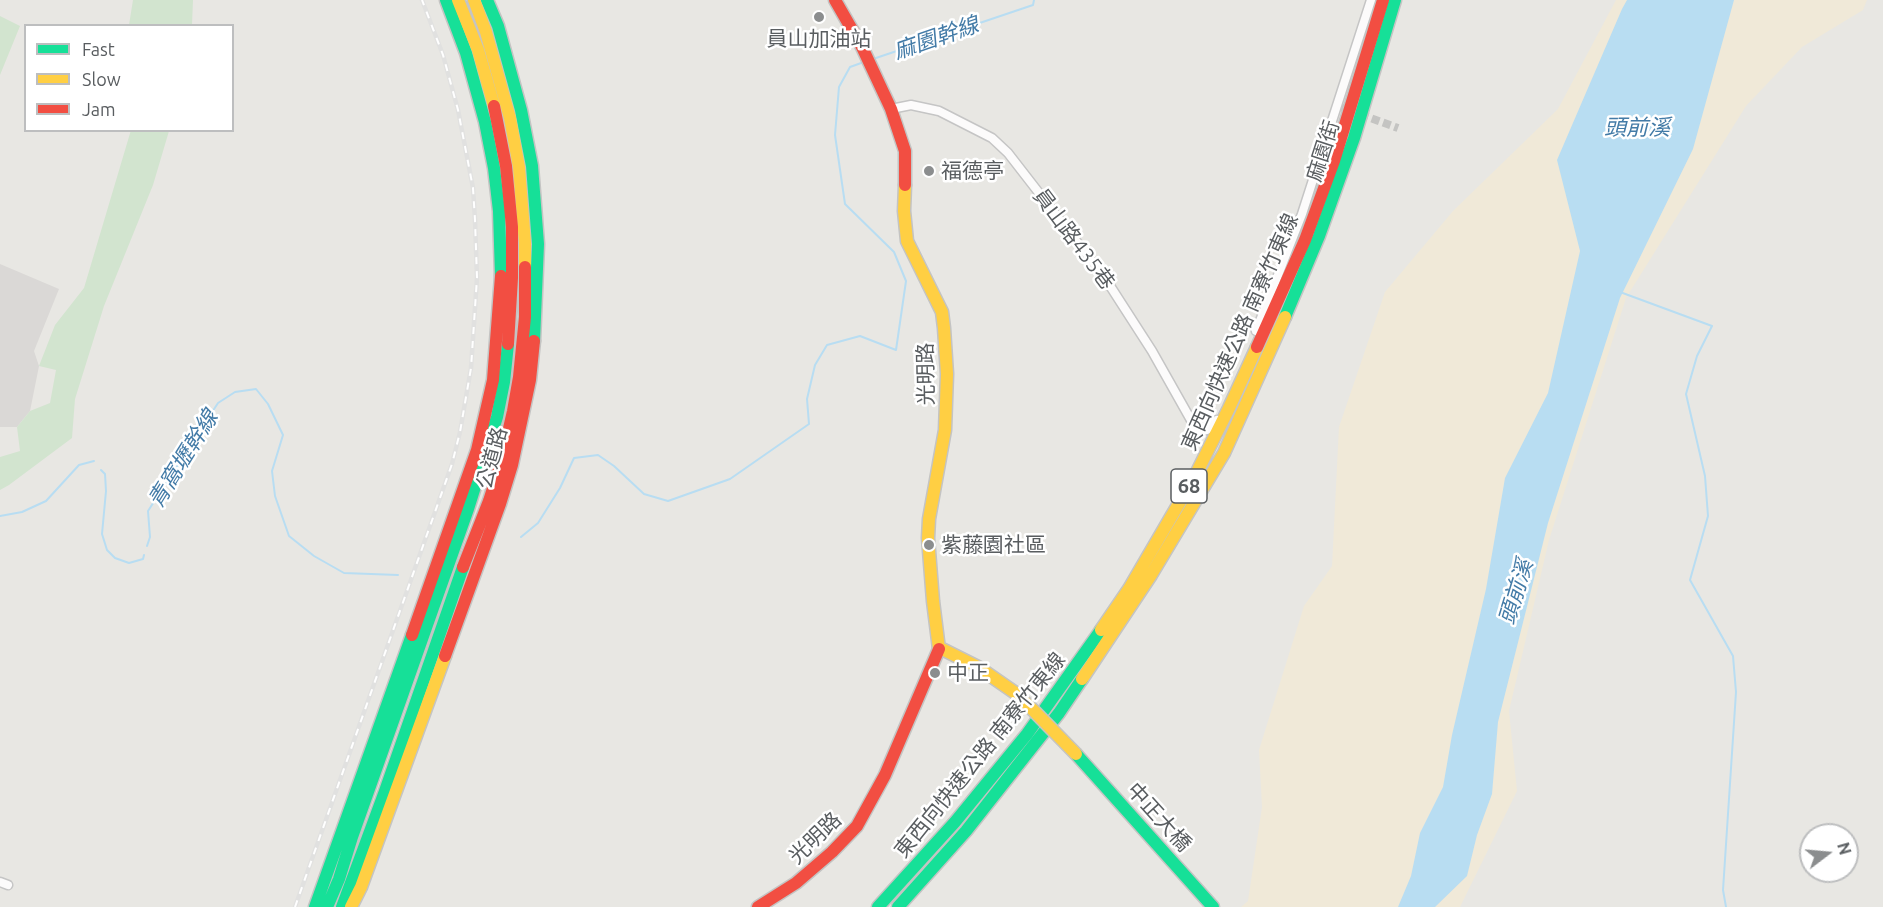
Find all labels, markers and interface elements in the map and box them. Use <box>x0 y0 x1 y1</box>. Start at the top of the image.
marker: 員山加油站 <box>812 10 826 24</box>
water label: 麻園幹線 <box>890 11 982 65</box>
legend <box>24 24 234 132</box>
place label: 員山加油站 <box>767 26 871 52</box>
text: Fast <box>82 39 115 59</box>
text: Slow <box>82 69 121 89</box>
text: Jam <box>82 99 116 119</box>
water label: 頭前溪 <box>1604 115 1670 141</box>
street label: 麻園街 <box>1301 117 1345 185</box>
place label: 福德亭 <box>941 158 1004 184</box>
marker: 福德亭 <box>922 164 936 178</box>
street label: 員山路435巷 <box>1028 184 1120 294</box>
street label: 東西向快速公路 南寮竹東線 <box>1176 210 1304 454</box>
street label: 光明路 <box>913 342 939 406</box>
water label: 青窩壢幹線 <box>143 405 223 513</box>
street label: 公道路 <box>472 424 512 492</box>
road number: 68 <box>1171 469 1207 503</box>
place label: 紫藤園社區 <box>941 532 1046 558</box>
marker: 紫藤園社區 <box>922 538 936 552</box>
water label: 頭前溪 <box>1494 557 1538 627</box>
street label: 東西向快速公路 南寮竹東線 <box>889 647 1071 863</box>
place label: 中正 <box>947 660 989 686</box>
marker: 中正 <box>928 666 942 680</box>
street label: 中正大橋 <box>1122 777 1196 857</box>
street label: 光明路 <box>784 807 846 869</box>
north arrow <box>1799 823 1859 883</box>
text: N <box>1834 840 1855 857</box>

